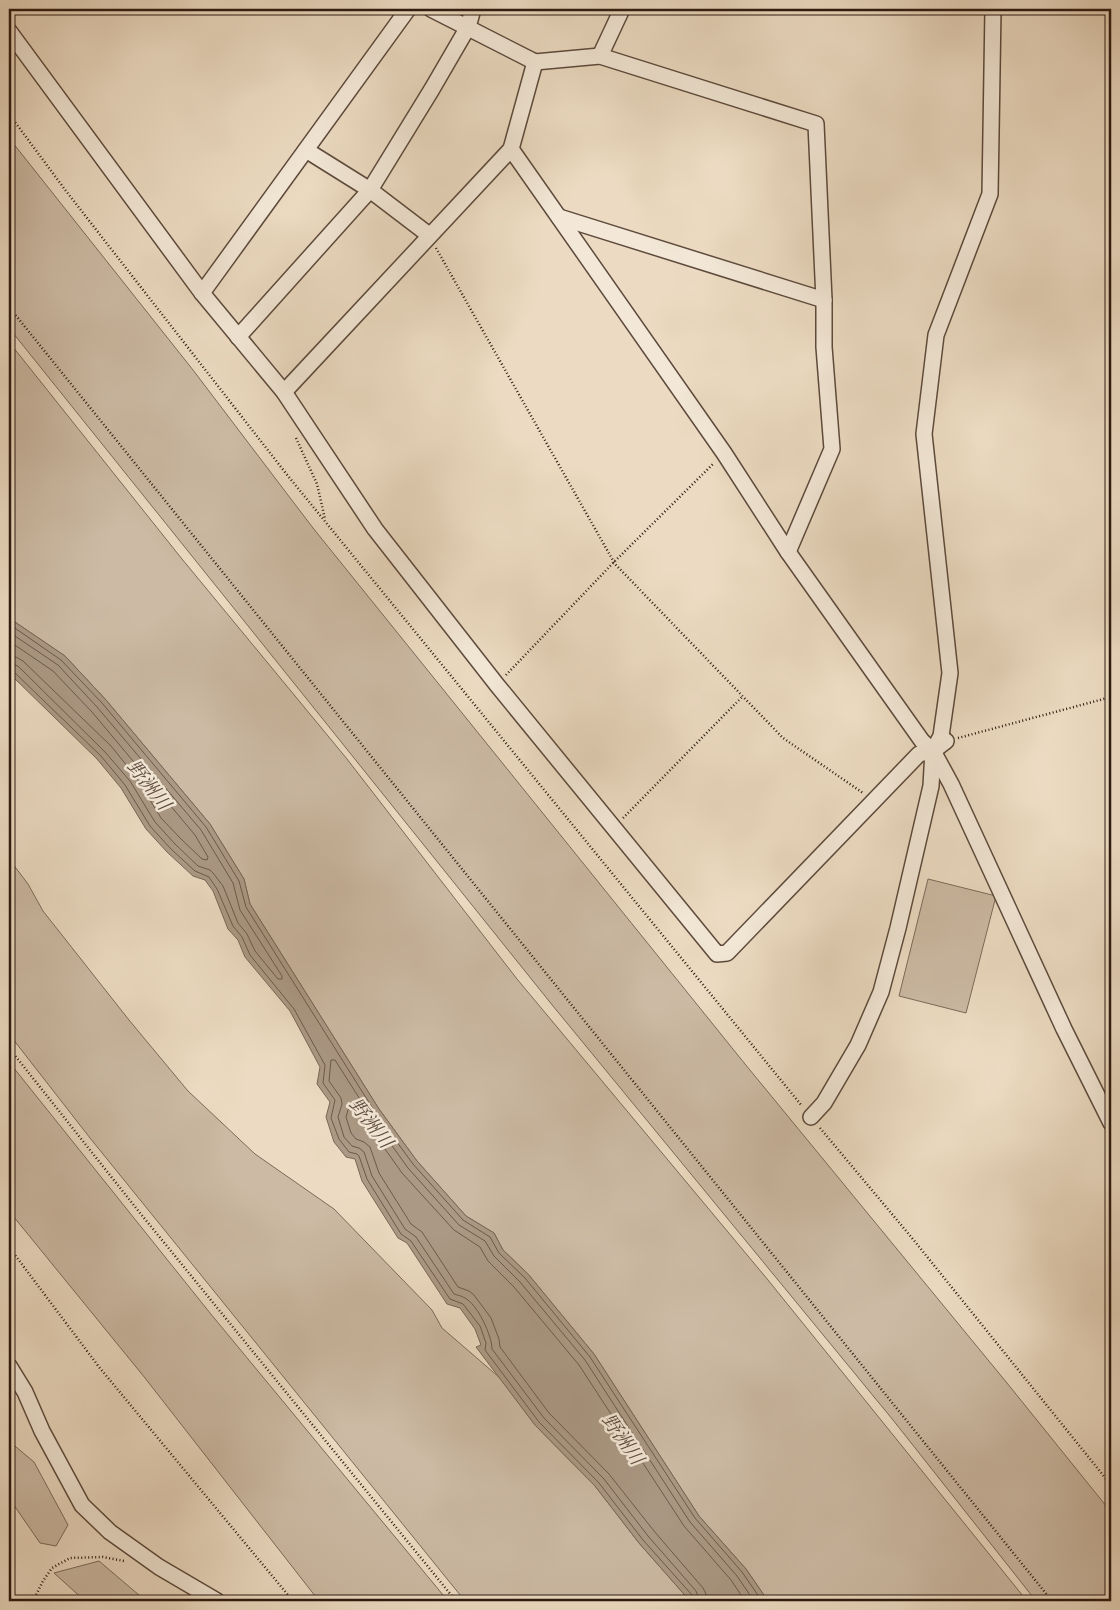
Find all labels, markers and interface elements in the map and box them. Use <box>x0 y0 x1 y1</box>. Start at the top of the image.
water label: 野洲川 <box>122 755 178 817</box>
water label: 野洲川 <box>344 1093 400 1155</box>
water label: 野洲川 <box>596 1408 651 1471</box>

